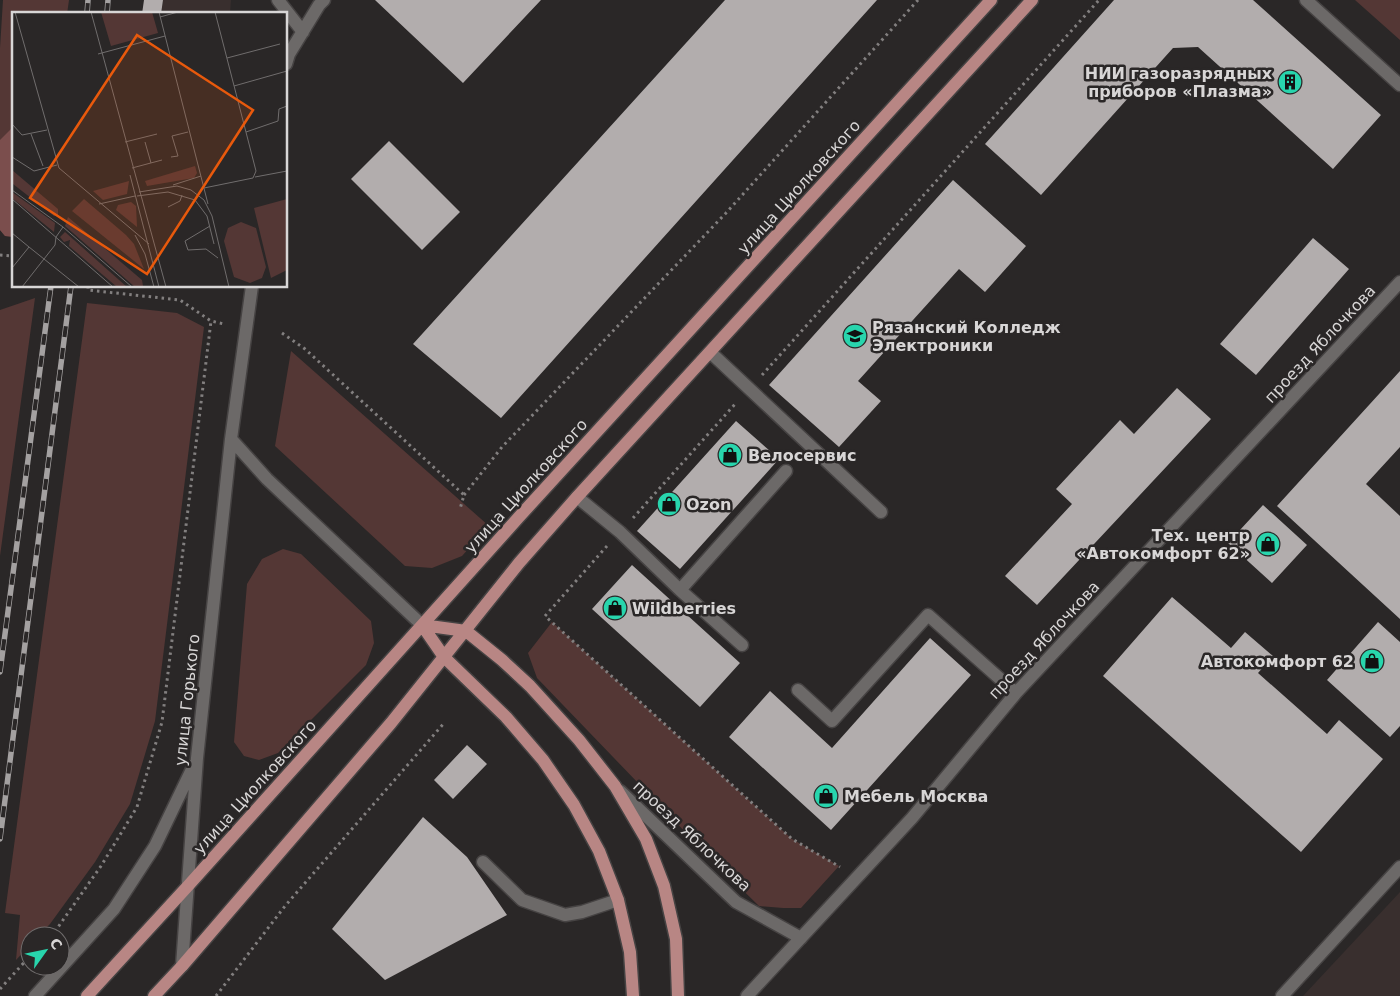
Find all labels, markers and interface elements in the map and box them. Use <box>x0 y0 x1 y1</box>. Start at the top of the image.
inset map <box>12 12 288 288</box>
place label: НИИ газоразрядных приборов «Плазма» <box>1085 64 1273 101</box>
building icon: НИИ газоразрядных приборов «Плазма» <box>1277 69 1303 95</box>
street label: улица Циолковского <box>734 116 864 258</box>
street label: проезд Яблочкова <box>1261 281 1379 407</box>
place label: Рязанский Колледж Электроники <box>872 318 1061 355</box>
school or university icon: Рязанский Колледж Электроники <box>842 323 868 349</box>
street label: улица Циолковского <box>461 415 591 557</box>
shop icon: Велосервис <box>717 442 743 468</box>
place label: Велосервис <box>748 446 856 465</box>
shop icon: Ozon <box>656 491 682 517</box>
place label: Ozon <box>686 495 731 514</box>
place label: Тех. центр «Автокомфорт 62» <box>1076 526 1250 563</box>
shop icon: Тех. центр «Автокомфорт 62» <box>1255 531 1281 557</box>
street label: проезд Яблочкова <box>985 577 1103 703</box>
shop icon: Wildberries <box>602 595 628 621</box>
place label: Wildberries <box>632 599 736 618</box>
street label: улица Горького <box>171 633 203 767</box>
shop icon: Автокомфорт 62 <box>1359 648 1385 674</box>
place label: Автокомфорт 62 <box>1201 652 1354 671</box>
street label: улица Циолковского <box>190 716 320 858</box>
street label: проезд Яблочкова <box>629 777 755 895</box>
shop icon: Мебель Москва <box>813 783 839 809</box>
place label: Мебель Москва <box>844 787 988 806</box>
north arrow <box>20 926 70 976</box>
text: С <box>46 935 65 953</box>

